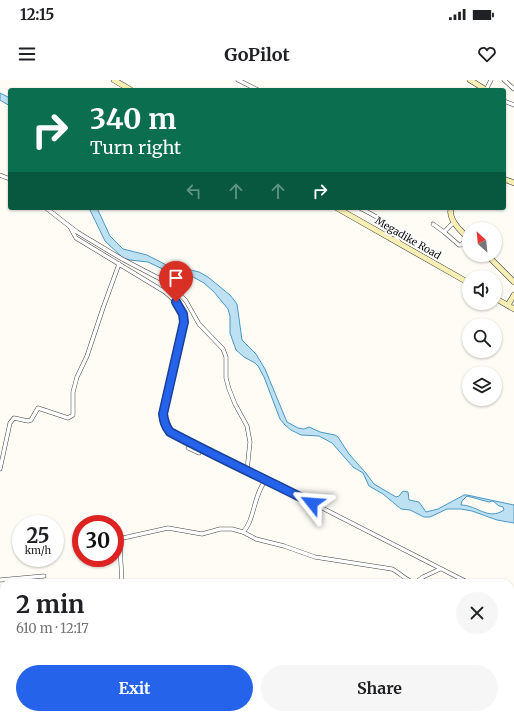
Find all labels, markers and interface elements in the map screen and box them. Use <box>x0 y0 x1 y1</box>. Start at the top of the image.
text: 12:15 <box>20 5 54 24</box>
icon: menu <box>16 43 38 65</box>
text: GoPilot <box>224 43 290 66</box>
icon: heart <box>476 43 498 65</box>
text: 340 m <box>90 101 176 137</box>
icon: right <box>24 104 76 156</box>
text: Turn right <box>90 136 181 159</box>
icon: left <box>183 180 205 202</box>
icon: ahead <box>225 180 247 202</box>
icon: ahead <box>267 180 289 202</box>
icon: right <box>309 180 331 202</box>
street label: Megadike Road <box>373 214 443 262</box>
north arrow <box>462 222 502 262</box>
map controls <box>462 222 502 406</box>
pin <box>159 261 193 302</box>
icon: arrive <box>165 267 187 289</box>
button: sound <box>462 270 502 310</box>
button: search <box>462 318 502 358</box>
button: layers <box>462 366 502 406</box>
position arrow <box>291 482 333 524</box>
speed limit sign: 30 <box>72 515 124 567</box>
text: 25 <box>27 523 49 548</box>
text: km/h <box>25 544 51 557</box>
text: 2 min <box>16 589 84 620</box>
button: close <box>456 592 498 634</box>
text: 610 m · 12:17 <box>16 620 89 637</box>
button: Exit <box>16 665 253 711</box>
button: Share <box>261 665 498 711</box>

